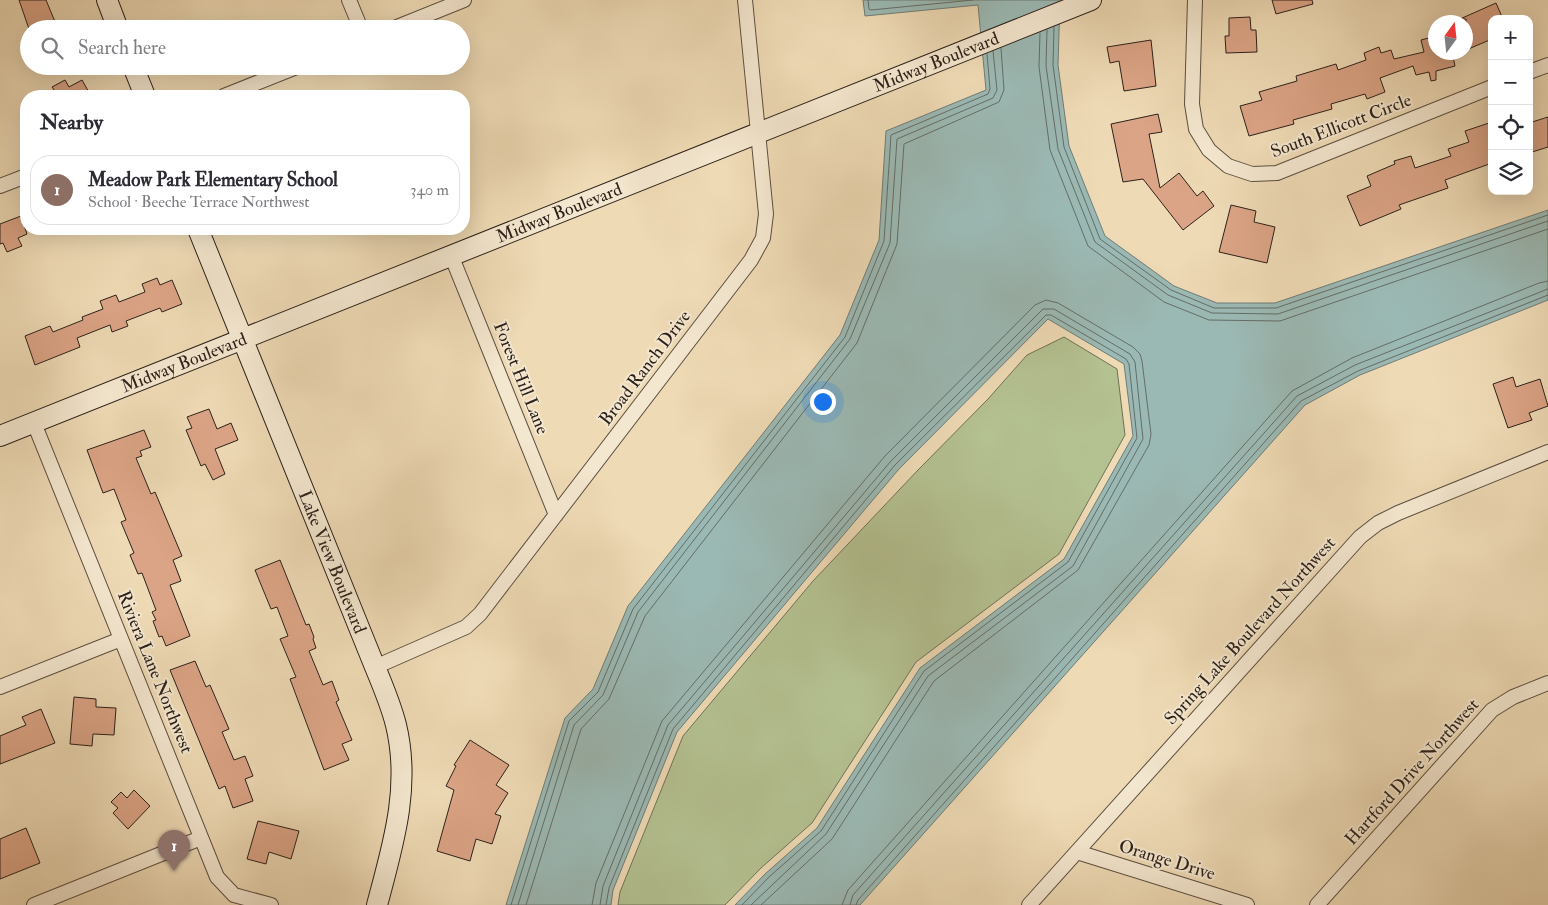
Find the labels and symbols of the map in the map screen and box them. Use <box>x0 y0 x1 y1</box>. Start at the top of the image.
north arrow <box>1428 15 1473 60</box>
street label: Midway Boulevard <box>870 26 1002 97</box>
street label: South Ellicott Circle <box>1267 88 1415 163</box>
street label: Midway Boulevard <box>493 177 625 248</box>
street label: Broad Ranch Drive <box>594 305 696 430</box>
street label: Forest Hill Lane <box>488 318 554 438</box>
street label: Midway Boulevard <box>118 327 250 398</box>
your location <box>810 389 836 415</box>
street label: Lake View Boulevard <box>293 487 372 637</box>
street label: Spring Lake Boulevard Northwest <box>1159 532 1341 730</box>
street label: Riviera Lane Northwest <box>112 587 198 757</box>
street label: Hartford Drive Northwest <box>1340 694 1484 850</box>
pin: 1 <box>158 830 190 871</box>
street label: Orange Drive <box>1116 834 1218 886</box>

